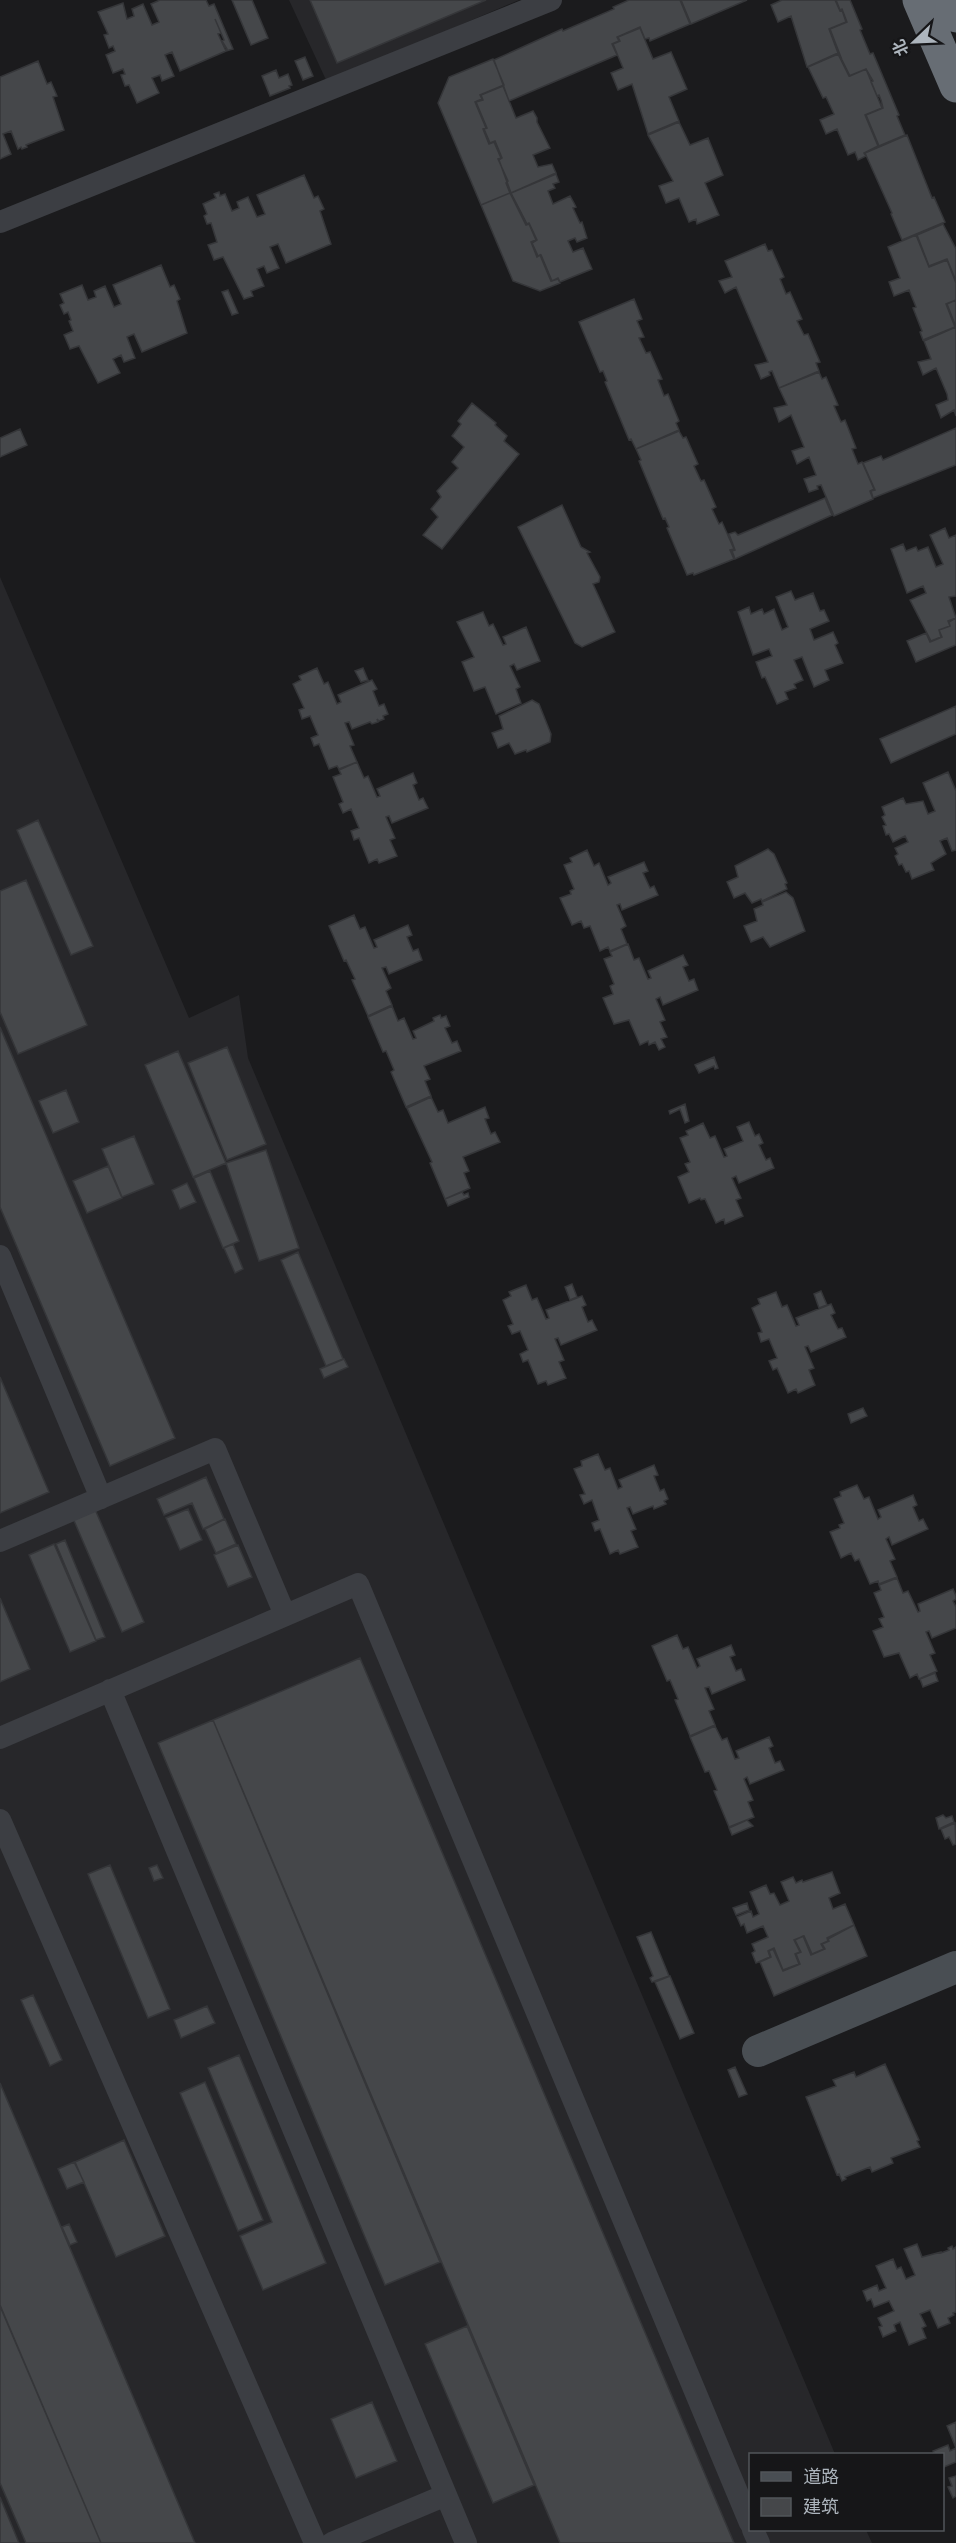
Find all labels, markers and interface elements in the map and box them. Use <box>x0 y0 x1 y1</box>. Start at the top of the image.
north arrow <box>884 12 944 72</box>
text: 北 <box>887 36 914 60</box>
legend <box>749 2453 944 2531</box>
text: 道路 <box>803 2464 839 2490</box>
text: 建筑 <box>803 2494 839 2520</box>

